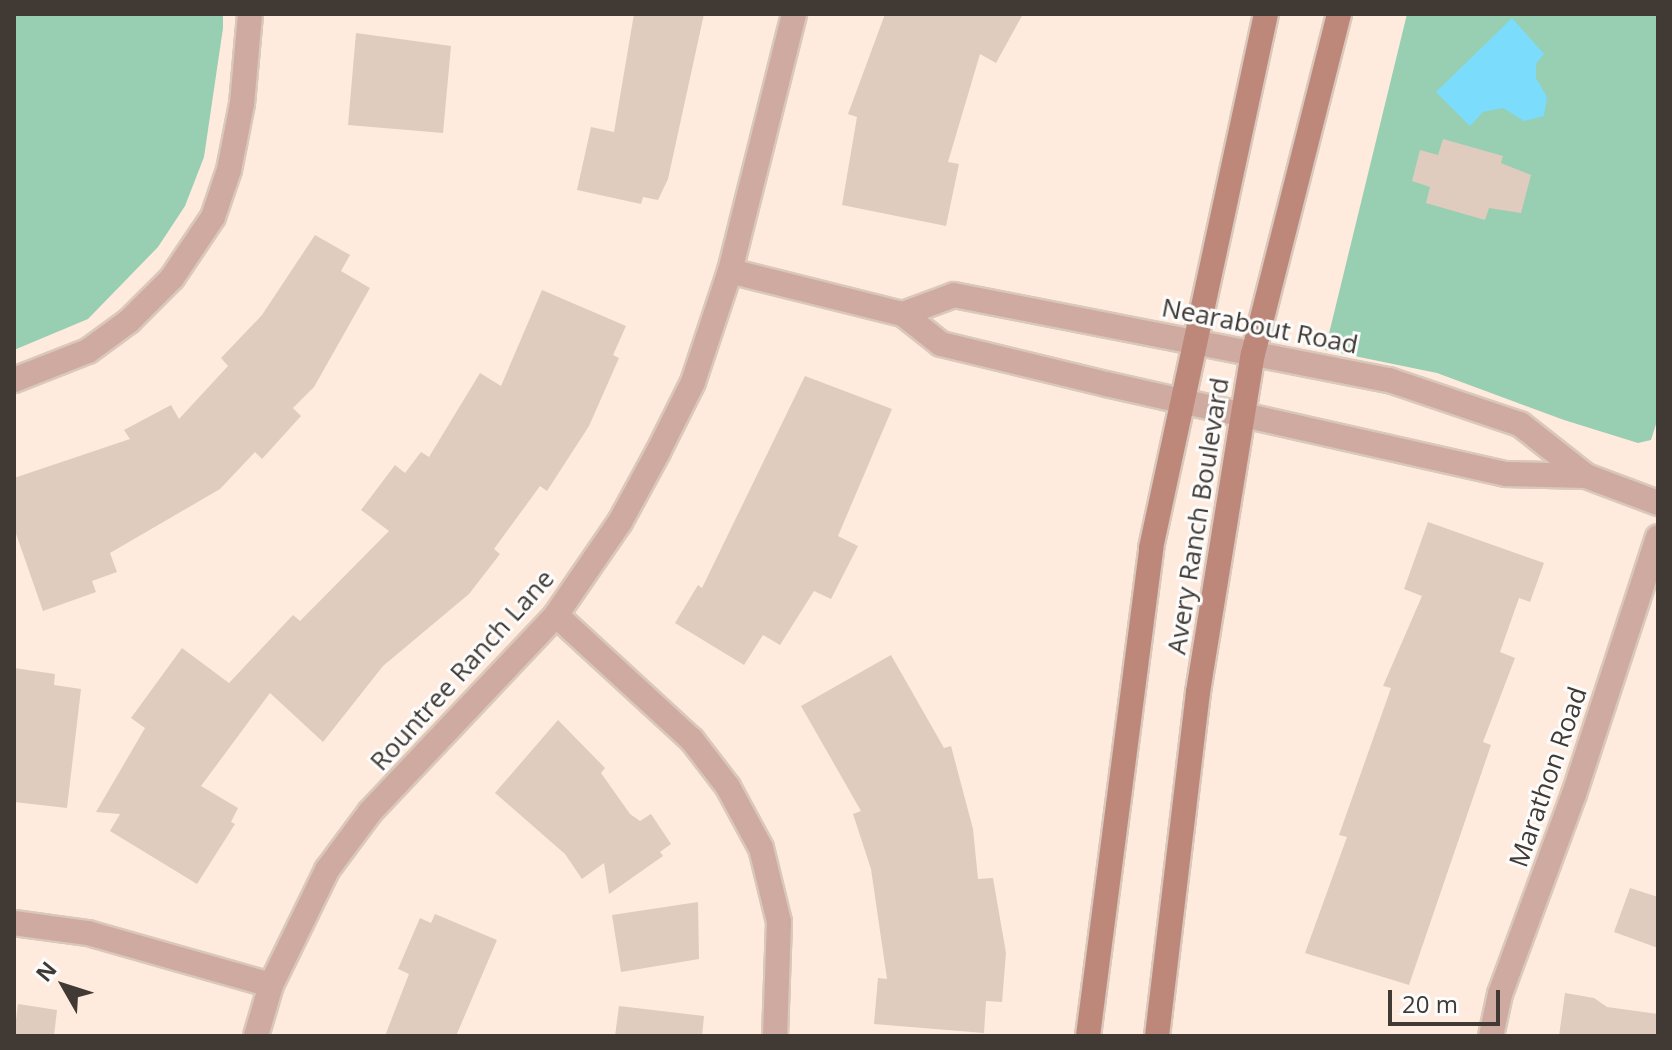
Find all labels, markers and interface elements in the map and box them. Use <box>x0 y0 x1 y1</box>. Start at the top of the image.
street label: Nearabout Road <box>1159 292 1361 360</box>
street label: Avery Ranch Boulevard <box>1161 376 1235 656</box>
street label: Rountree Ranch Lane <box>364 563 560 777</box>
street label: Marathon Road <box>1503 683 1593 871</box>
north arrow <box>24 946 104 1026</box>
text: N <box>28 955 63 987</box>
scale bar <box>1392 974 1504 1024</box>
text: 20 m <box>1402 987 1458 1020</box>

